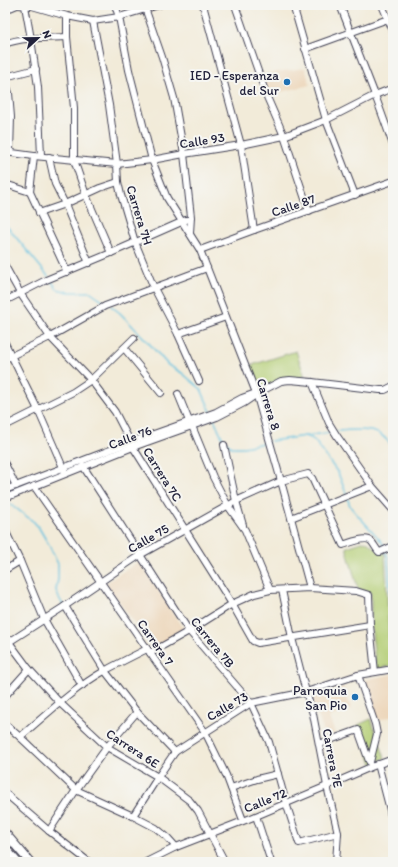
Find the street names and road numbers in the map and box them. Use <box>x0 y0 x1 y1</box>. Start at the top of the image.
street label: Calle 93 <box>178 130 226 151</box>
street label: Carrera 7H <box>123 183 156 247</box>
street label: Calle 87 <box>269 191 317 220</box>
street label: Carrera 8 <box>254 376 283 432</box>
street label: Calle 76 <box>106 423 154 452</box>
street label: Carrera 7C <box>140 444 185 504</box>
street label: Calle 75 <box>125 521 172 556</box>
street label: Carrera 7B <box>188 614 238 671</box>
street label: Carrera 7 <box>134 616 177 669</box>
street label: Calle 73 <box>204 689 251 724</box>
street label: Carrera 6E <box>103 726 162 771</box>
street label: Carrera 7E <box>319 727 346 789</box>
street label: Calle 72 <box>242 785 289 816</box>

